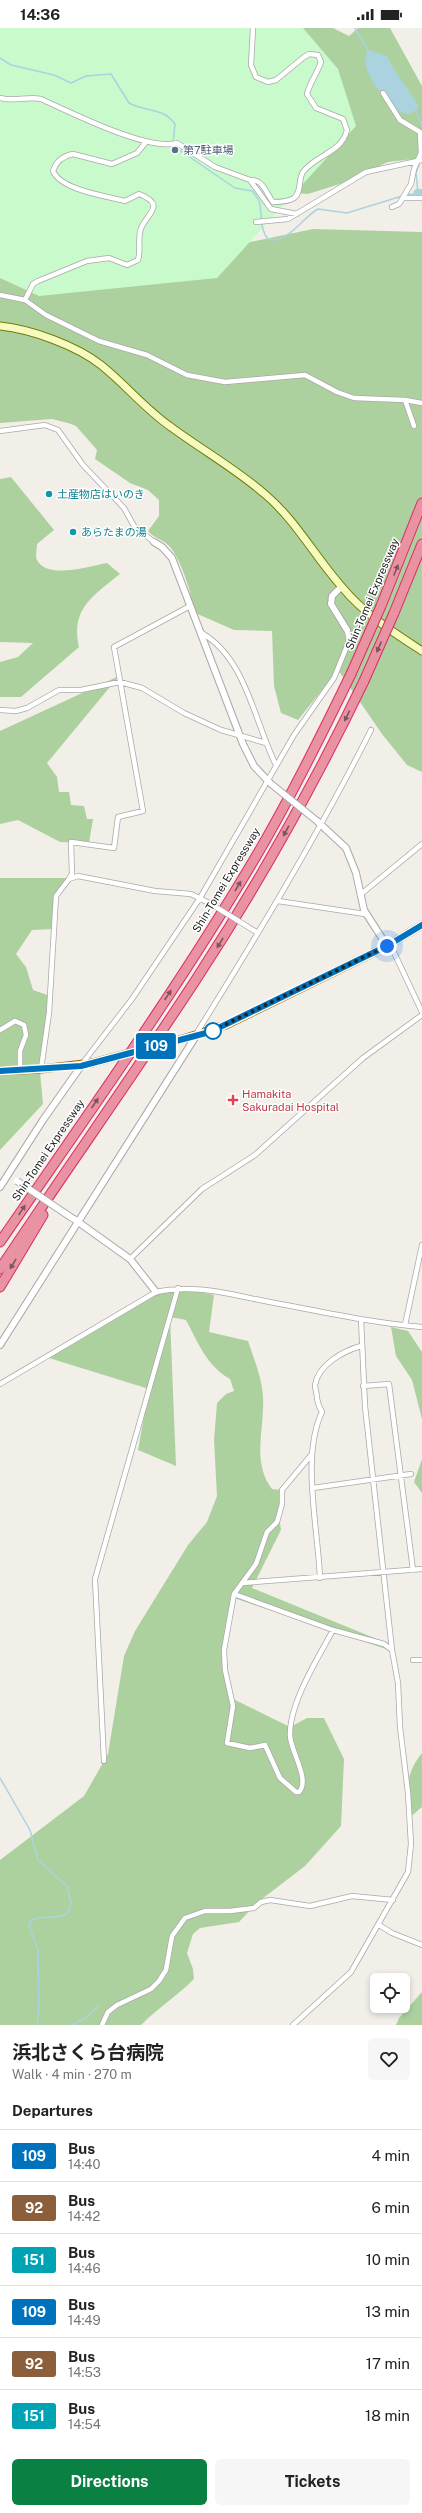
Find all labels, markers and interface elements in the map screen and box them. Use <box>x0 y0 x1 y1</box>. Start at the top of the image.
text: 14:36 <box>20 6 60 23</box>
place label: 第7駐車場 <box>183 144 234 156</box>
marker: 第7駐車場 <box>170 145 180 155</box>
place label: 土産物店はいのき <box>57 488 145 500</box>
marker: 土産物店はいのき <box>44 489 54 499</box>
place label: あらたまの湯 <box>81 526 147 538</box>
marker: あらたまの湯 <box>68 527 78 537</box>
street label: Shin-Tomei Expressway <box>343 536 401 652</box>
one-way arrow <box>393 565 399 576</box>
one-way arrow <box>376 641 382 652</box>
one-way arrow <box>344 710 350 722</box>
street label: Shin-Tomei Expressway <box>190 825 262 934</box>
one-way arrow <box>283 825 289 837</box>
one-way arrow <box>235 880 242 892</box>
your location <box>377 936 397 956</box>
one-way arrow <box>216 937 223 949</box>
one-way arrow <box>164 990 172 1001</box>
unlabelled marker <box>204 1022 222 1040</box>
line badge: 109 <box>133 1033 179 1059</box>
text: 109 <box>144 1038 168 1054</box>
place label: Hamakita Sakuradai Hospital <box>242 1088 339 1113</box>
marker: Hamakita Sakuradai Hospital <box>227 1094 239 1106</box>
street label: Shin-Tomei Expressway <box>9 1097 87 1203</box>
one-way arrow <box>91 1098 99 1108</box>
one-way arrow <box>18 1205 26 1215</box>
one-way arrow <box>10 1258 17 1270</box>
map controls <box>370 1973 410 2013</box>
button: locate <box>370 1973 410 2013</box>
button: heart <box>368 2038 410 2080</box>
text: 浜北さくら台病院 <box>12 2041 164 2063</box>
text: Walk · 4 min · 270 m <box>12 2067 132 2082</box>
text: Departures <box>12 2102 93 2119</box>
text: Bus <box>68 2140 95 2157</box>
text: 4 min <box>371 2147 410 2164</box>
text: 109 <box>22 2148 46 2164</box>
text: 14:40 <box>68 2157 100 2172</box>
text: Bus <box>68 2192 95 2209</box>
text: 6 min <box>372 2199 410 2216</box>
text: 92 <box>25 2200 43 2216</box>
text: 14:42 <box>68 2209 100 2224</box>
text: Bus <box>68 2244 95 2261</box>
text: 10 min <box>366 2251 410 2268</box>
text: 151 <box>23 2252 45 2268</box>
text: 14:46 <box>68 2261 101 2276</box>
text: Bus <box>68 2296 95 2313</box>
text: 13 min <box>365 2303 410 2320</box>
text: 109 <box>22 2304 46 2320</box>
text: 14:49 <box>68 2313 101 2328</box>
text: Bus <box>68 2348 95 2365</box>
text: 17 min <box>366 2355 410 2372</box>
text: 92 <box>25 2356 43 2372</box>
text: 14:53 <box>68 2365 101 2380</box>
text: Bus <box>68 2400 95 2417</box>
text: 18 min <box>365 2407 410 2424</box>
text: 151 <box>23 2408 45 2424</box>
text: 14:54 <box>68 2417 101 2432</box>
button: Directions <box>12 2459 207 2505</box>
button: Tickets <box>215 2459 410 2505</box>

